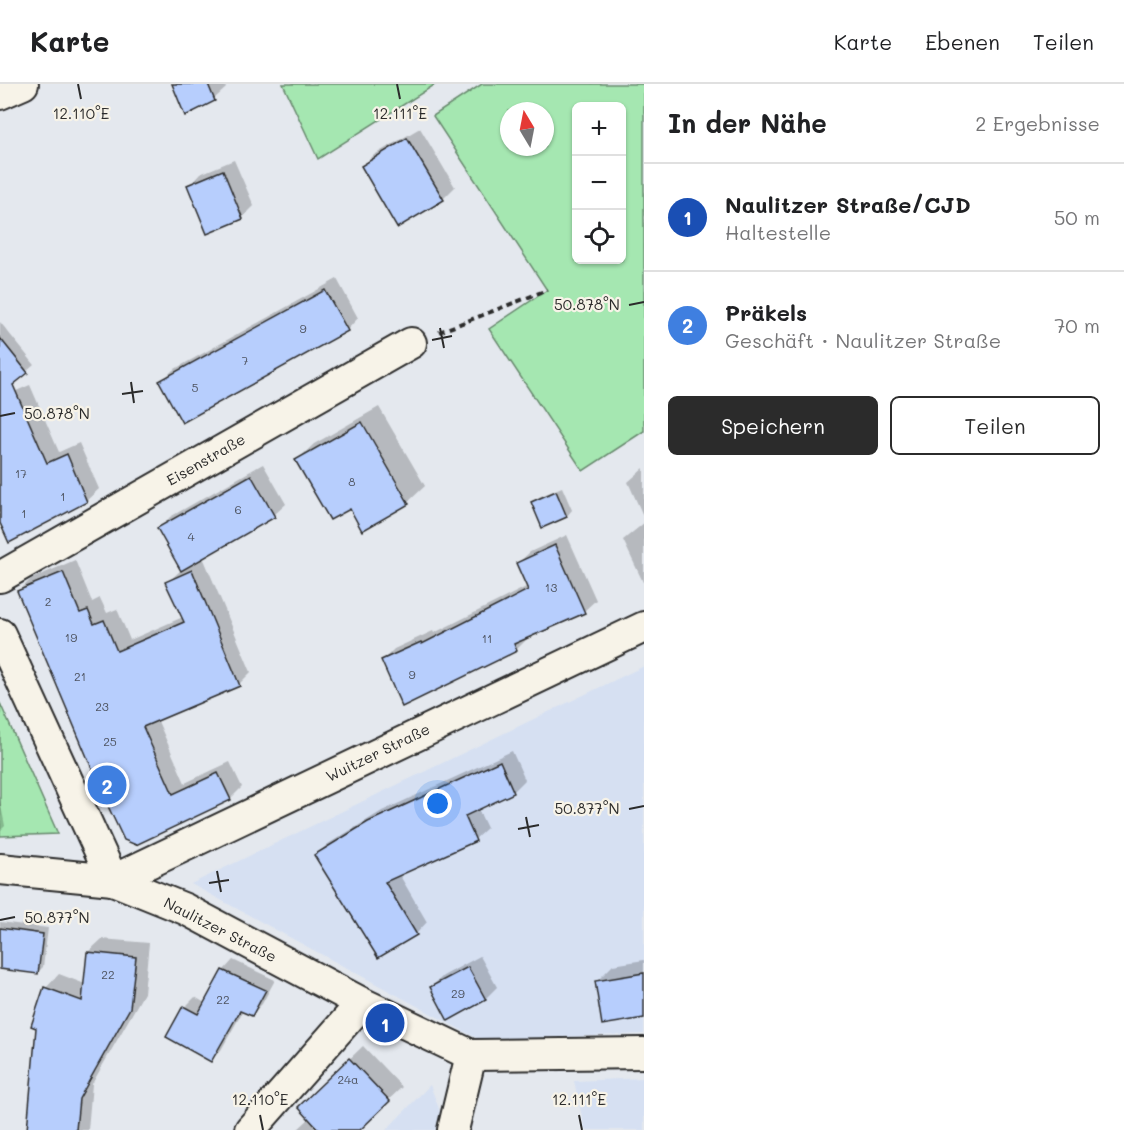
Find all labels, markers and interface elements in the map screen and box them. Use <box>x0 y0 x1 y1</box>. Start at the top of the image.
text: Karte <box>30 23 109 59</box>
text: Karte <box>834 28 892 55</box>
text: Ebenen <box>925 28 1000 55</box>
text: Teilen <box>1033 28 1094 55</box>
north arrow <box>500 102 554 156</box>
map controls <box>572 102 626 264</box>
button: + <box>572 102 626 156</box>
text: 12.110°E <box>53 103 110 123</box>
text: 12.111°E <box>373 103 427 123</box>
text: In der Nähe <box>668 106 827 140</box>
text: 2 Ergebnisse <box>975 110 1100 136</box>
button: − <box>572 156 626 210</box>
text: Naulitzer Straße/CJD <box>725 190 971 219</box>
text: 1 <box>683 204 692 230</box>
text: 50 m <box>1054 204 1100 230</box>
button: locate <box>572 210 626 264</box>
text: Haltestelle <box>725 219 831 245</box>
text: 50.878°N <box>554 294 620 314</box>
text: Präkels <box>725 298 807 327</box>
text: 2 <box>682 312 693 338</box>
text: 70 m <box>1054 312 1100 338</box>
house number: 9 <box>299 320 307 336</box>
text: Geschäft · Naulitzer Straße <box>725 327 1001 353</box>
house number: 7 <box>242 352 249 368</box>
house number: 5 <box>192 379 199 395</box>
button: Speichern <box>668 396 878 455</box>
button: Teilen <box>890 396 1100 455</box>
text: 50.878°N <box>24 403 90 423</box>
street label: Eisenstraße <box>163 429 248 490</box>
house number: 17 <box>15 465 27 481</box>
house number: 8 <box>348 473 356 489</box>
house number: 1 <box>60 488 66 504</box>
house number: 6 <box>234 501 242 517</box>
house number: 1 <box>21 505 27 521</box>
house number: 4 <box>187 528 195 544</box>
house number: 13 <box>545 579 557 595</box>
house number: 2 <box>45 593 51 609</box>
house number: 19 <box>65 629 77 645</box>
house number: 11 <box>482 630 492 646</box>
house number: 9 <box>408 666 416 682</box>
house number: 21 <box>74 668 86 684</box>
house number: 23 <box>95 698 109 714</box>
street label: Wuitzer Straße <box>322 718 433 786</box>
house number: 25 <box>103 733 117 749</box>
pin: 2 <box>88 762 126 808</box>
your location <box>423 789 452 818</box>
text: 50.877°N <box>554 798 620 818</box>
street label: Naulitzer Straße <box>161 892 280 966</box>
text: 50.877°N <box>24 907 90 927</box>
house number: 22 <box>101 966 115 982</box>
house number: 29 <box>451 985 465 1001</box>
house number: 22 <box>216 991 230 1007</box>
pin: 1 <box>366 1000 404 1046</box>
house number: 24a <box>337 1071 359 1087</box>
text: 12.110°E <box>232 1089 289 1109</box>
text: 12.111°E <box>552 1089 606 1109</box>

